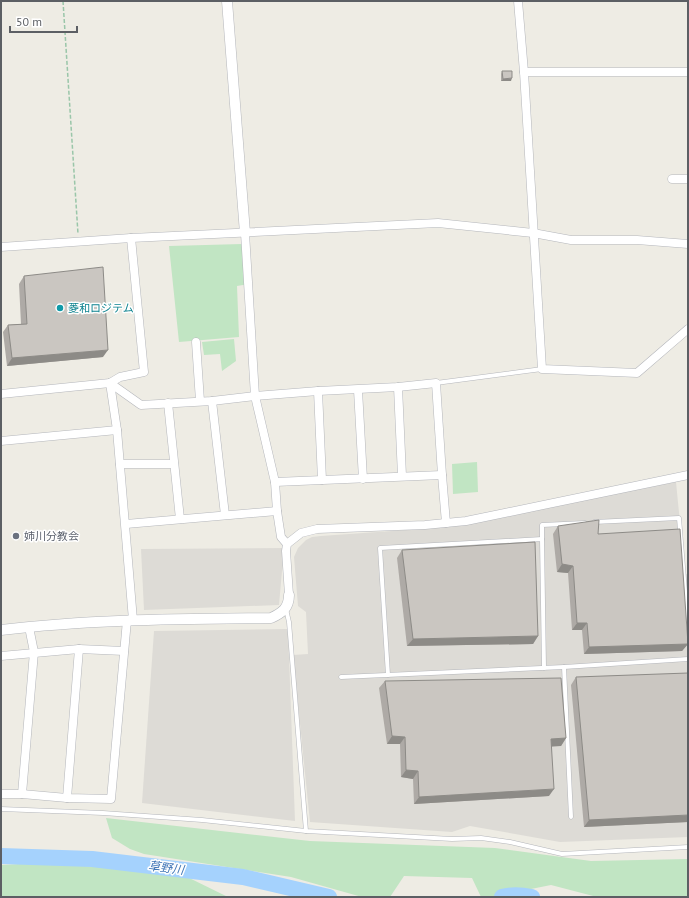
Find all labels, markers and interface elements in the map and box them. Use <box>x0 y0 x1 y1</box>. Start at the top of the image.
scale bar <box>10 8 77 34</box>
text: 50 m <box>16 14 42 29</box>
place label: 菱和ロジテム <box>68 301 134 315</box>
marker: 菱和ロジテム <box>55 303 65 313</box>
place label: 姉川分教会 <box>24 529 79 543</box>
marker: 姉川分教会 <box>11 531 21 541</box>
water label: 草野川 <box>147 858 187 877</box>

